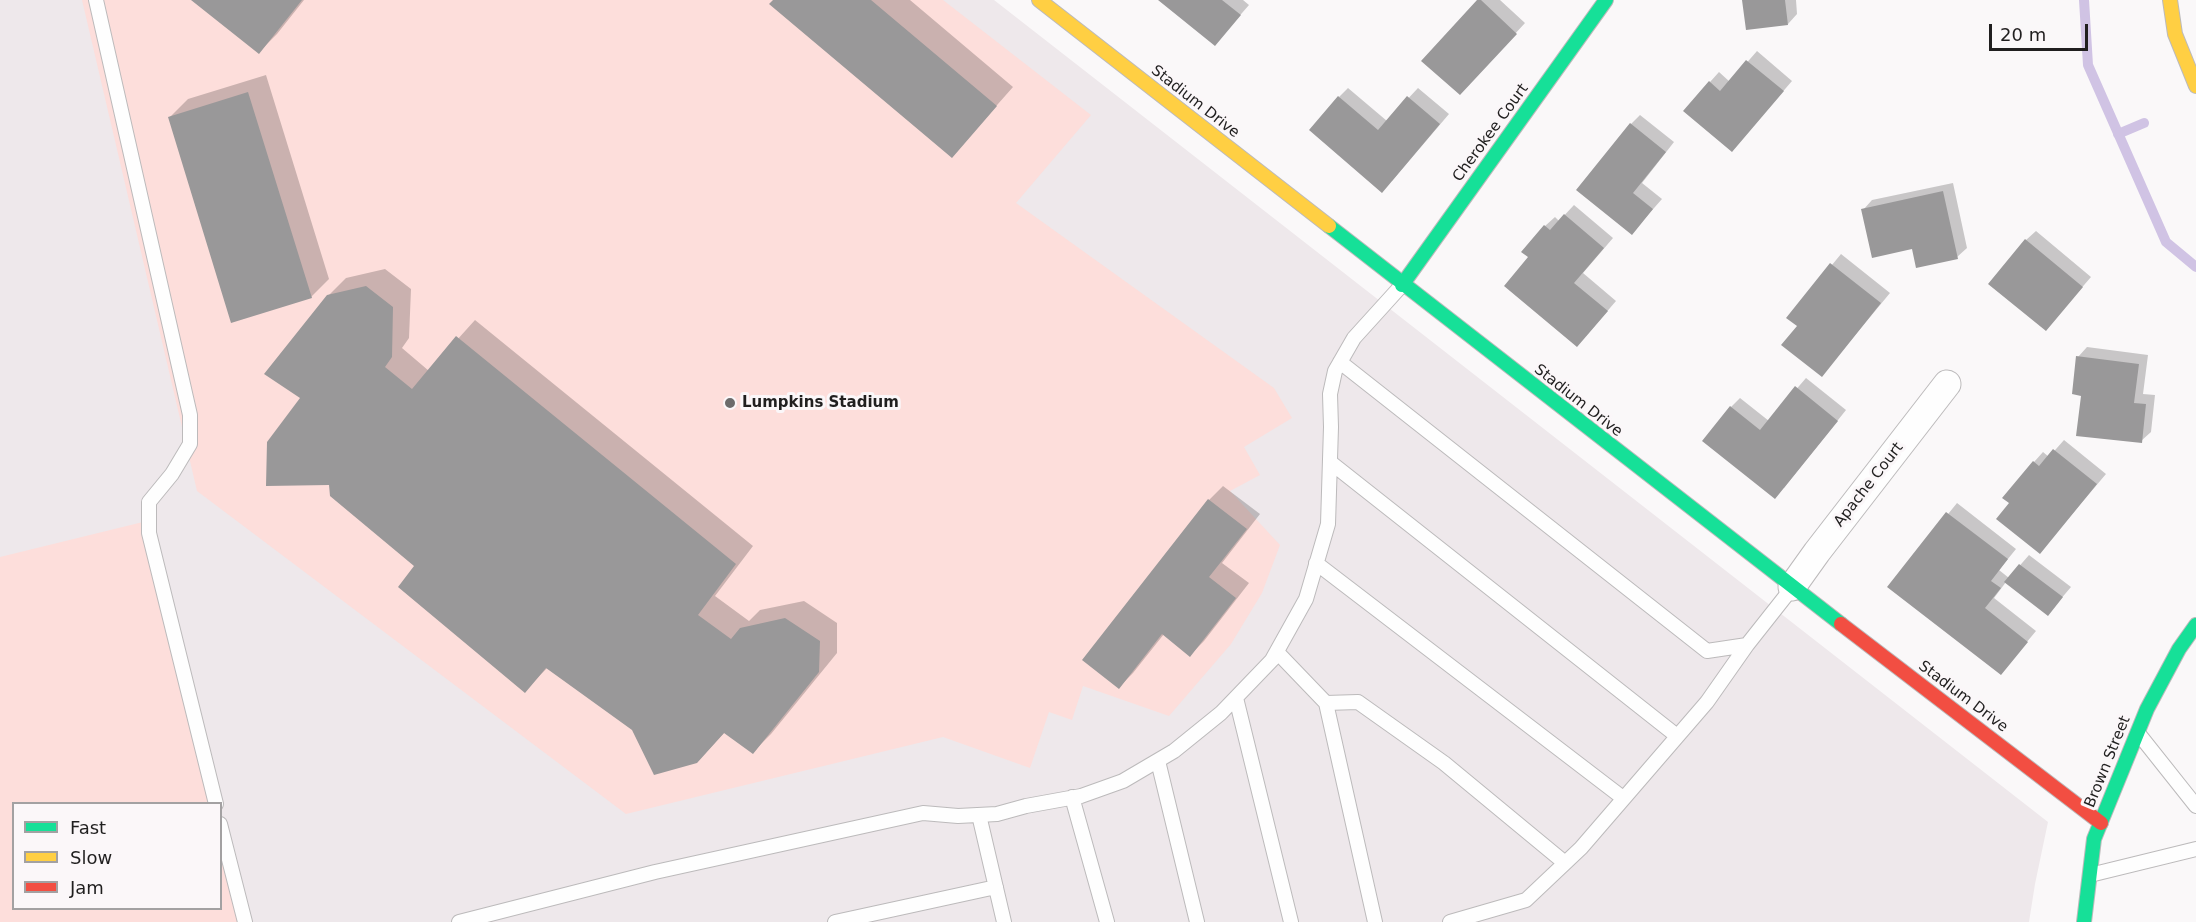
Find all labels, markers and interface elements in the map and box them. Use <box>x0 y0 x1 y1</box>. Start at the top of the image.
scale bar <box>1992 12 2091 50</box>
text: 20 m <box>2000 24 2046 45</box>
street label: Stadium Drive <box>1147 62 1243 142</box>
street label: Cherokee Court <box>1449 80 1533 186</box>
street label: Stadium Drive <box>1530 361 1626 441</box>
place label: Lumpkins Stadium <box>742 394 899 412</box>
marker: Lumpkins Stadium <box>723 396 737 410</box>
street label: Apache Court <box>1831 439 1907 531</box>
street label: Stadium Drive <box>1915 658 2011 736</box>
street label: Brown Street <box>2081 713 2135 811</box>
legend <box>12 802 222 910</box>
text: Fast <box>70 817 106 838</box>
text: Slow <box>70 847 112 868</box>
text: Jam <box>70 877 104 898</box>

